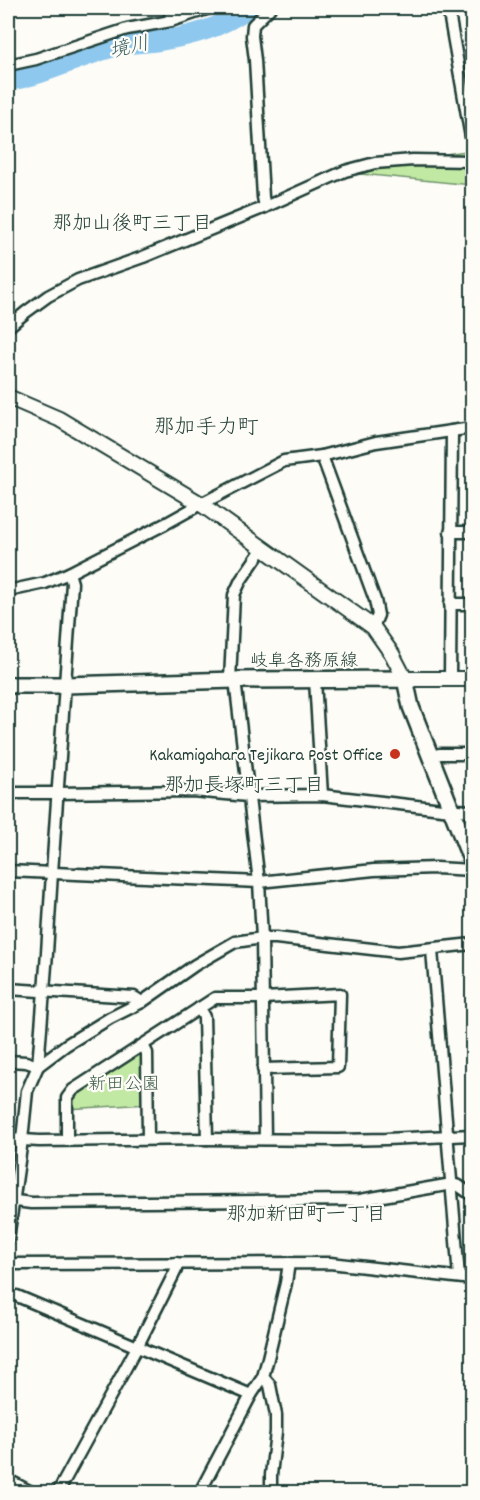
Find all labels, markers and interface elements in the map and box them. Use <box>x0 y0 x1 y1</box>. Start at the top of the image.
water label: 境川 <box>107 31 152 67</box>
district label: 那加山後町三丁目 <box>52 211 212 239</box>
district label: 那加手力町 <box>154 414 259 444</box>
street label: 岐阜各務原線 <box>250 650 358 675</box>
place label: Kakamigahara Tejikara Post Office <box>149 744 383 769</box>
marker: Kakamigahara Tejikara Post Office <box>388 747 402 761</box>
district label: 那加長塚町三丁目 <box>164 773 324 801</box>
park label: 新田公園 <box>88 1073 160 1098</box>
district label: 那加新田町一丁目 <box>226 1202 386 1230</box>

